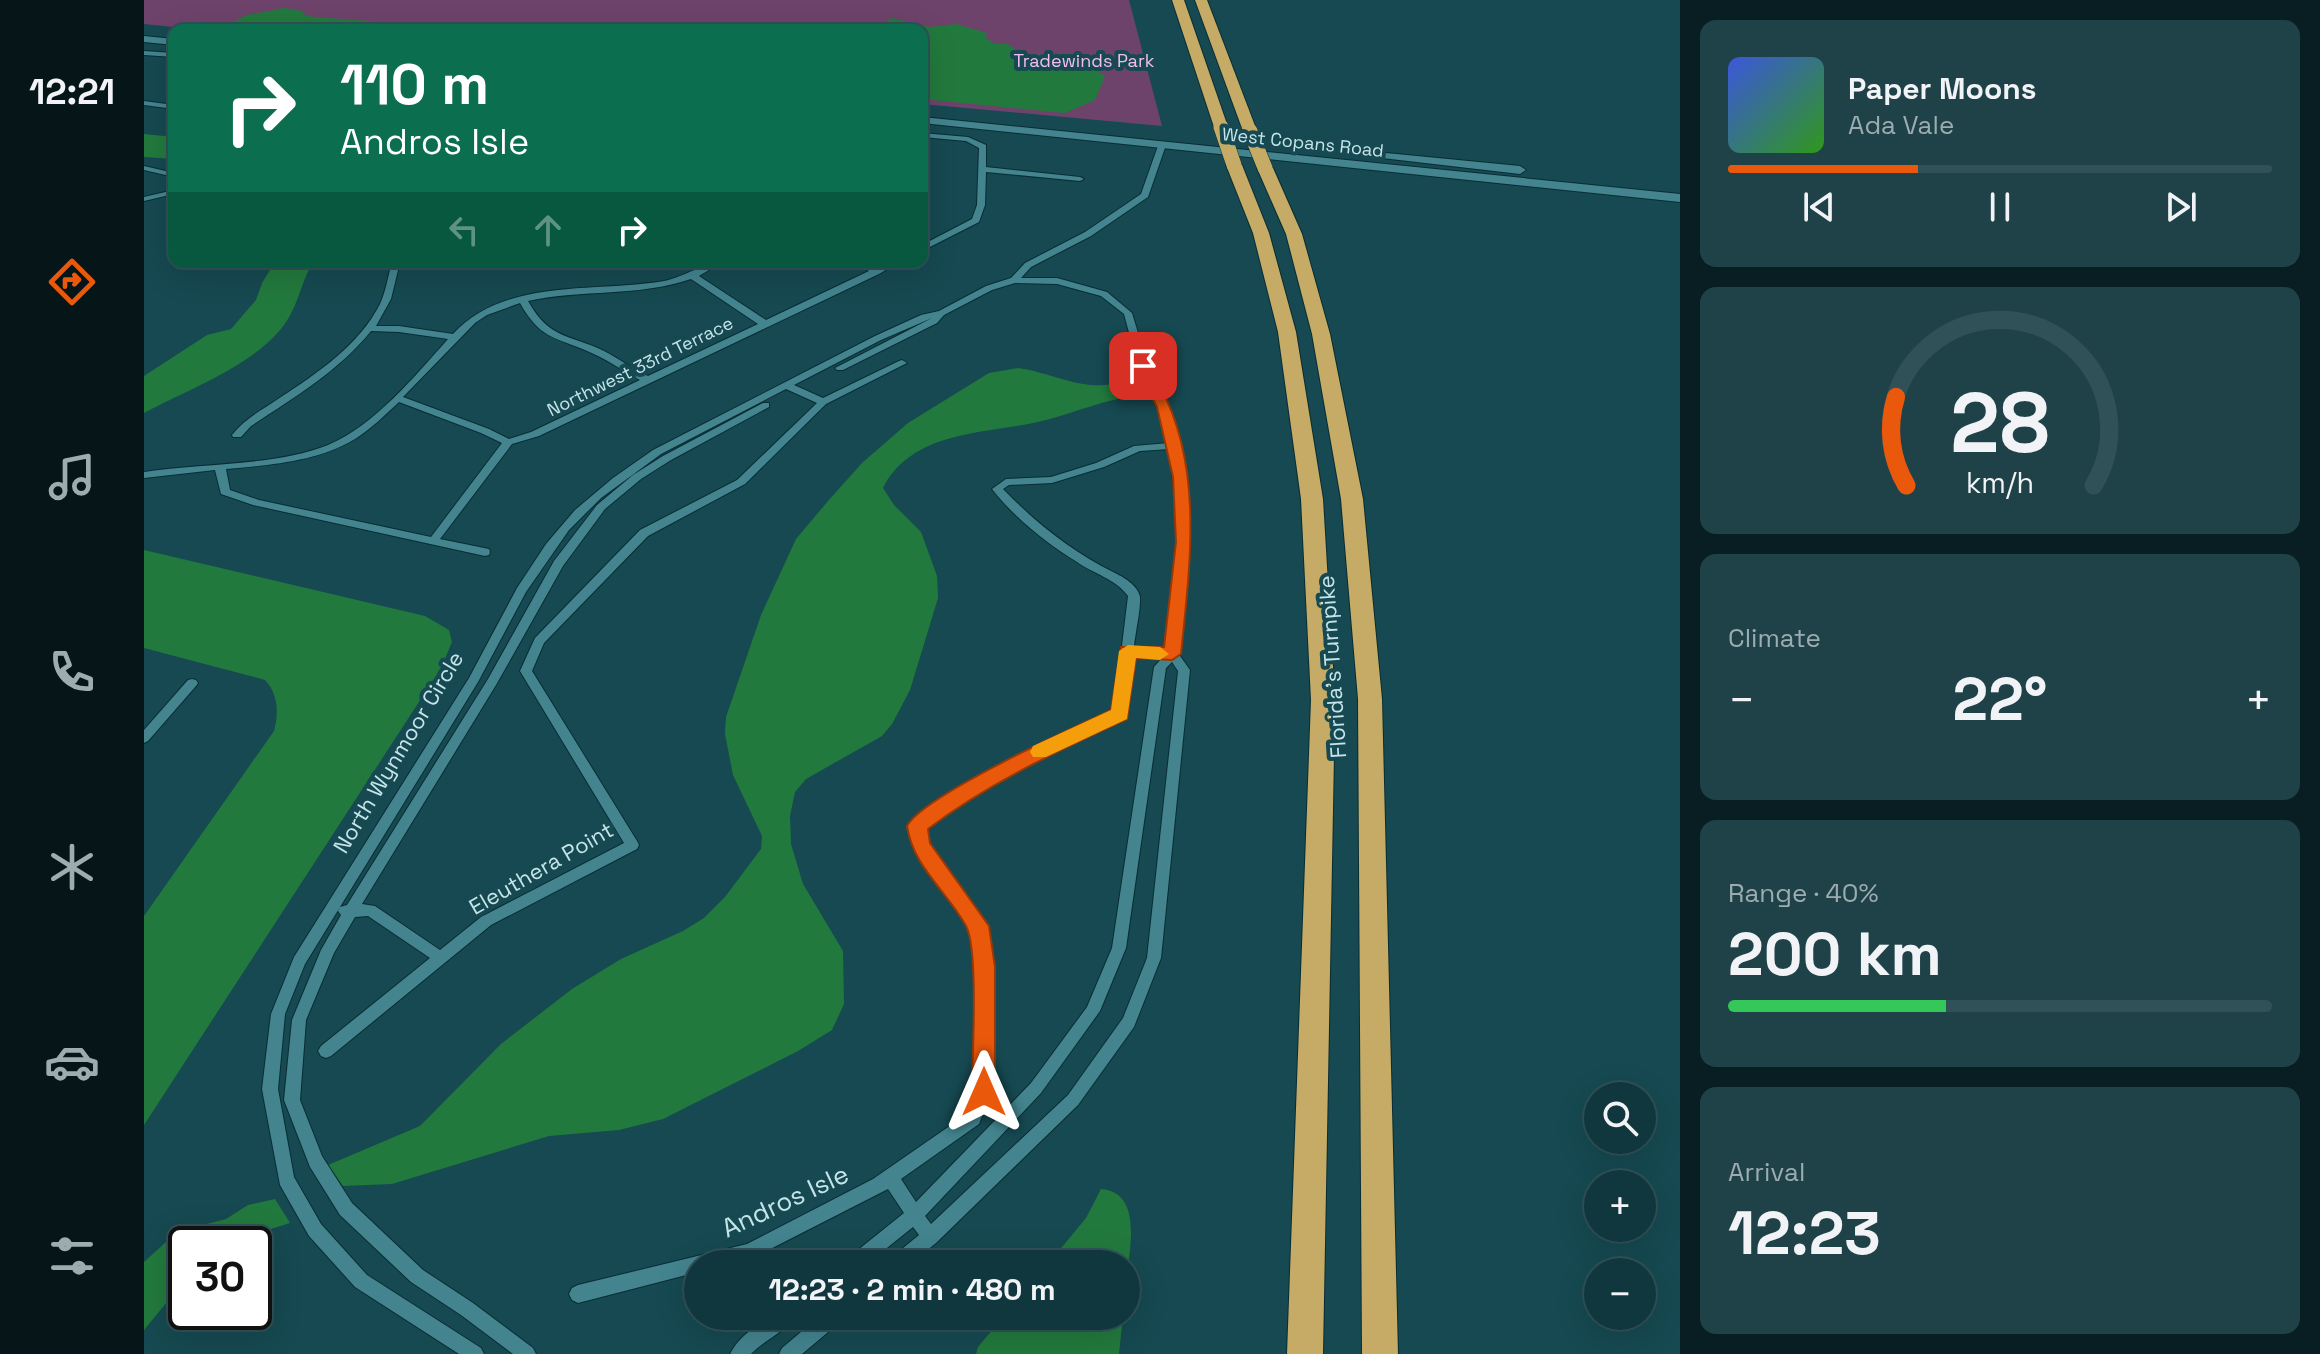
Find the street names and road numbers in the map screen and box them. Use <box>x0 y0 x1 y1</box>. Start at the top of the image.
street label: West Copans Road <box>1221 122 1385 162</box>
street label: Northwest 33rd Terrace <box>543 311 737 421</box>
street label: Florida's Turnpike <box>1312 575 1352 759</box>
street label: North Wynmoor Circle <box>327 646 469 858</box>
street label: Eleuthera Point <box>464 815 618 921</box>
street label: Andros Isle <box>716 1157 854 1245</box>

